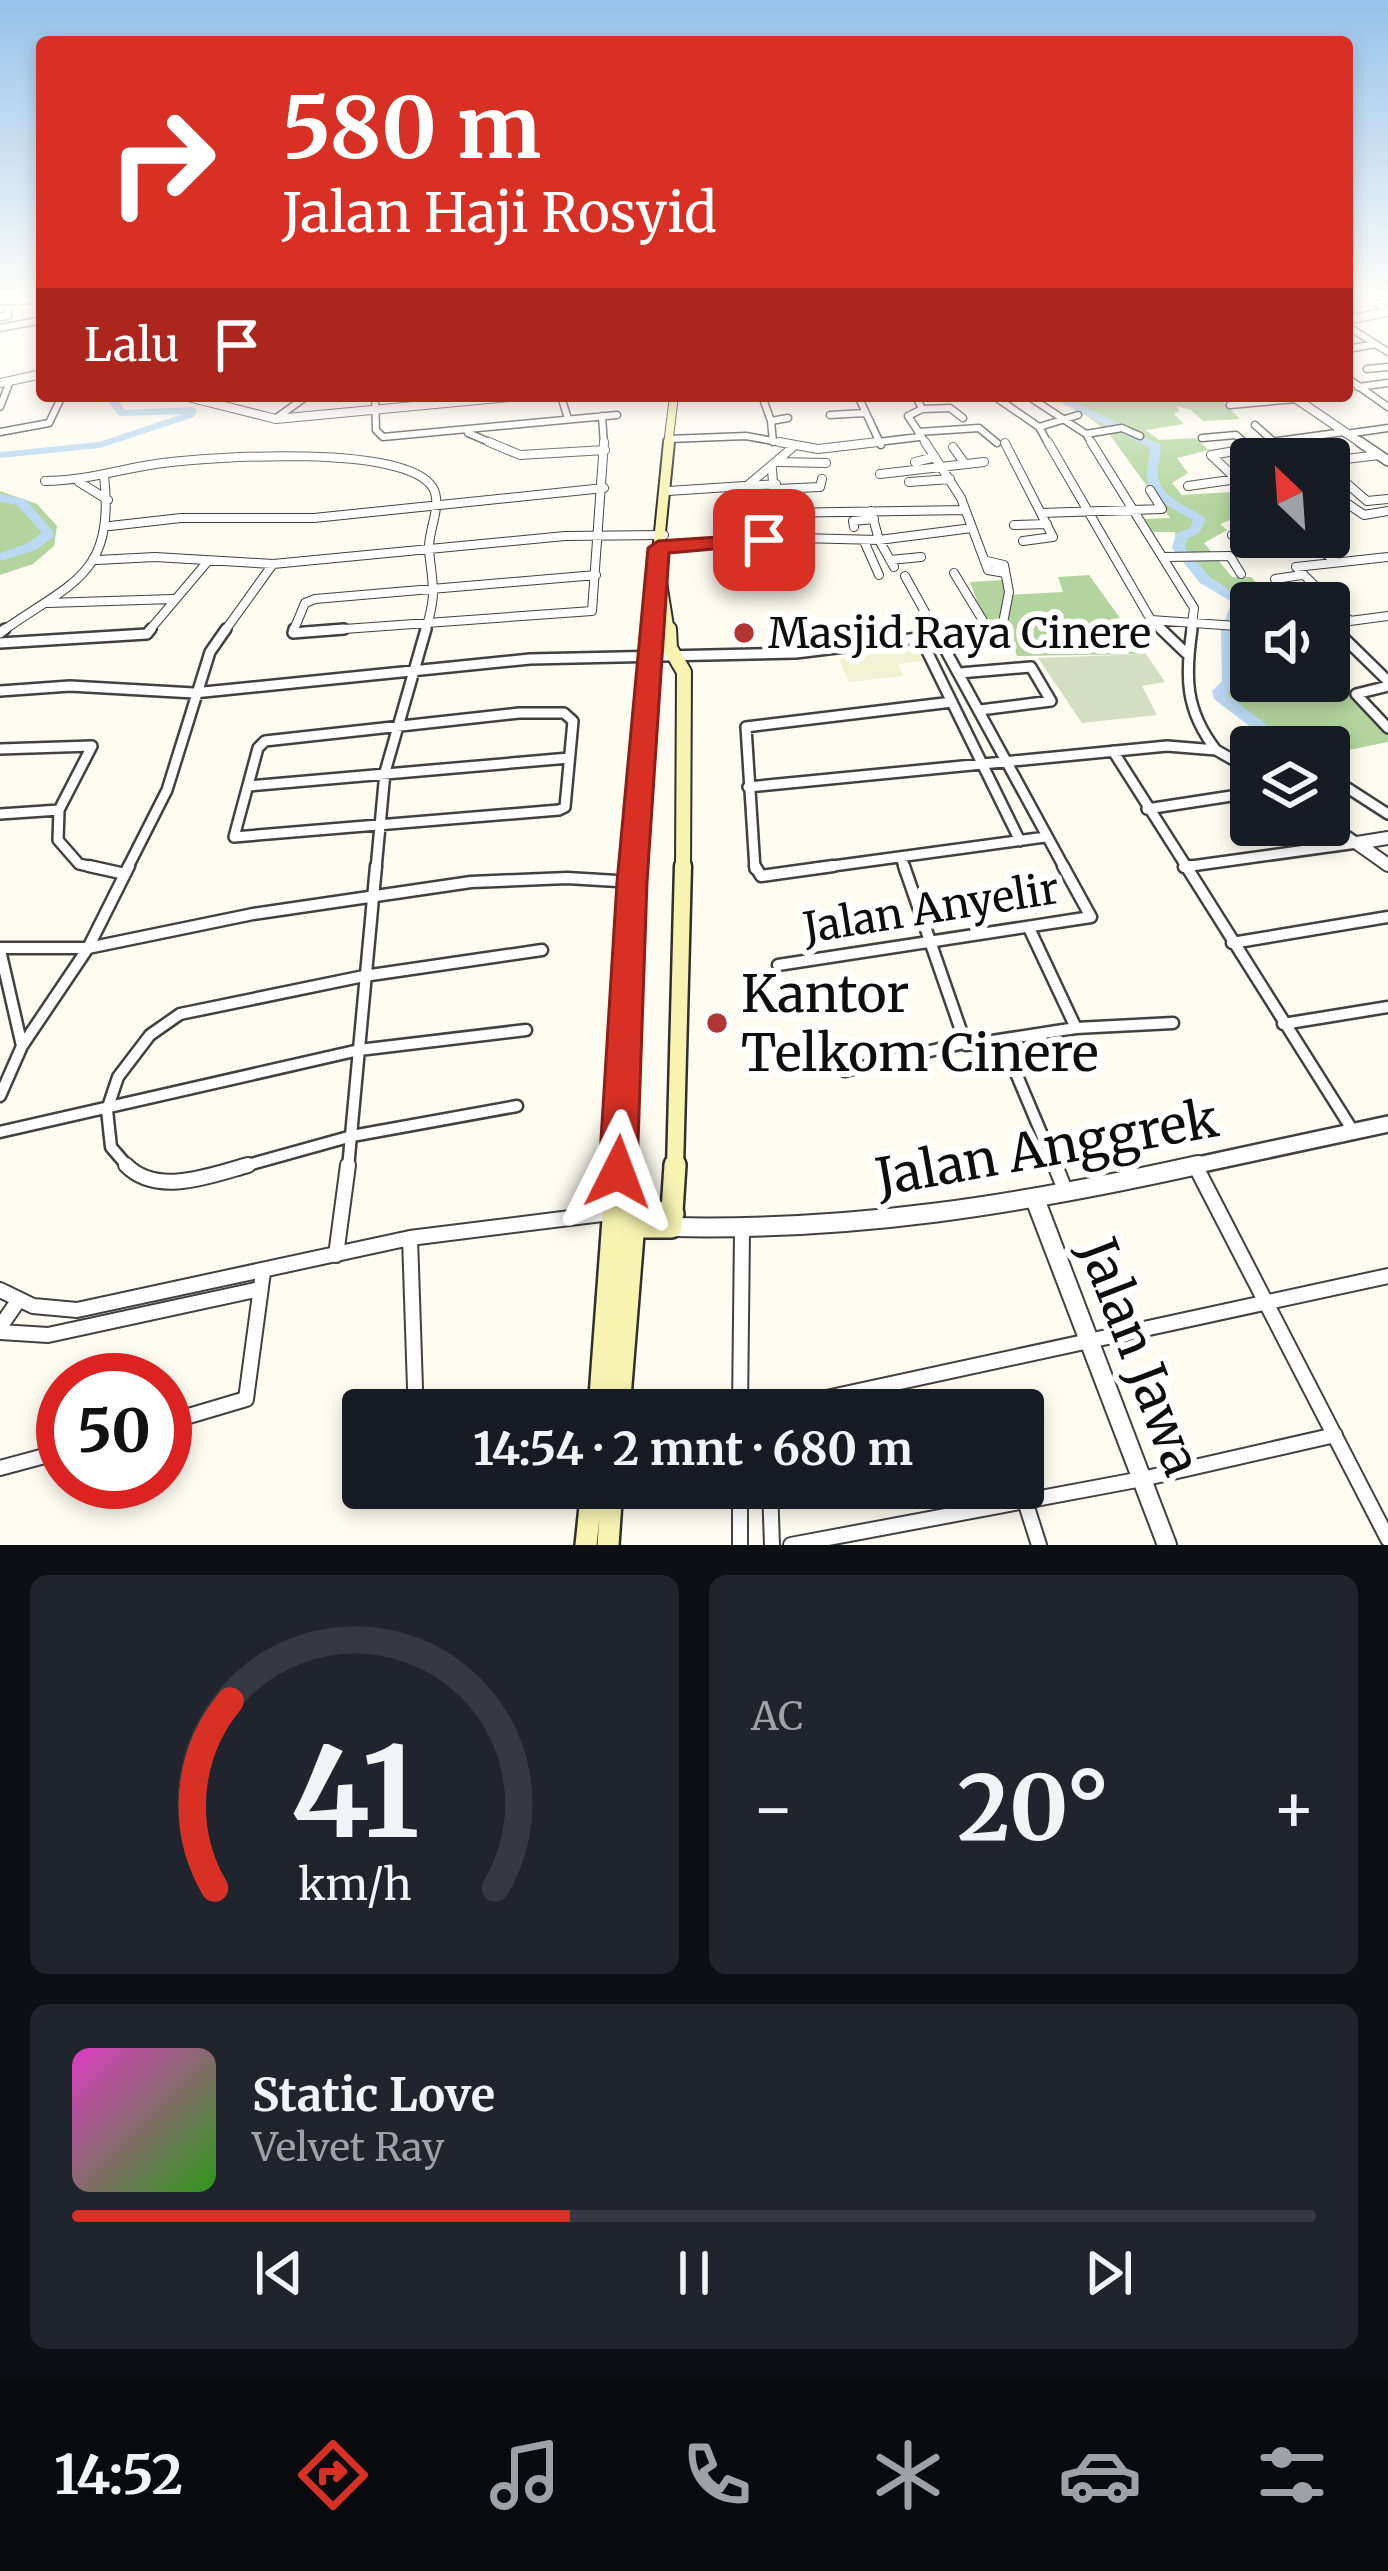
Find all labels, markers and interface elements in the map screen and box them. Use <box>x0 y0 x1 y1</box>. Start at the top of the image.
text: 580 m <box>282 75 541 181</box>
icon: right <box>84 84 240 240</box>
text: Jalan Haji Rosyid <box>282 179 717 247</box>
icon: arrive <box>204 312 270 378</box>
text: Lalu <box>84 317 180 373</box>
north arrow <box>1230 438 1350 558</box>
map controls <box>1230 438 1350 846</box>
pin <box>713 489 815 591</box>
icon: arrive <box>731 507 797 573</box>
button: sound <box>1230 582 1350 702</box>
place label: Masjid Raya Cinere <box>768 607 1151 659</box>
marker: Masjid Raya Cinere <box>731 620 757 646</box>
button: layers <box>1230 726 1350 846</box>
street label: Jalan Anyelir <box>798 862 1063 954</box>
place label: Kantor Telkom Cinere <box>741 962 1099 1085</box>
marker: Kantor Telkom Cinere <box>704 1010 730 1036</box>
street label: Jalan Anggrek <box>870 1086 1223 1210</box>
position arrow <box>555 1109 681 1235</box>
street label: Jalan Jawa <box>1065 1228 1214 1485</box>
speed limit sign: 50 <box>36 1353 192 1509</box>
text: 14:54 · 2 mnt · 680 m <box>473 1421 913 1477</box>
text: AC <box>751 1692 803 1741</box>
text: 41 <box>290 1714 419 1871</box>
text: 20° <box>957 1751 1110 1865</box>
text: − <box>751 1767 795 1850</box>
text: + <box>1272 1767 1316 1850</box>
text: km/h <box>298 1857 411 1911</box>
text: Static Love <box>252 2067 495 2123</box>
text: Velvet Ray <box>252 2123 444 2172</box>
icon: previous <box>246 2240 312 2306</box>
icon: pause <box>661 2240 727 2306</box>
icon: next <box>1076 2240 1142 2306</box>
icon: directions <box>291 2433 375 2517</box>
icon: music <box>483 2433 567 2517</box>
icon: phone <box>675 2433 759 2517</box>
icon: climate <box>866 2433 950 2517</box>
icon: car <box>1058 2433 1142 2517</box>
icon: filters <box>1250 2433 1334 2517</box>
text: 14:52 <box>54 2441 183 2509</box>

